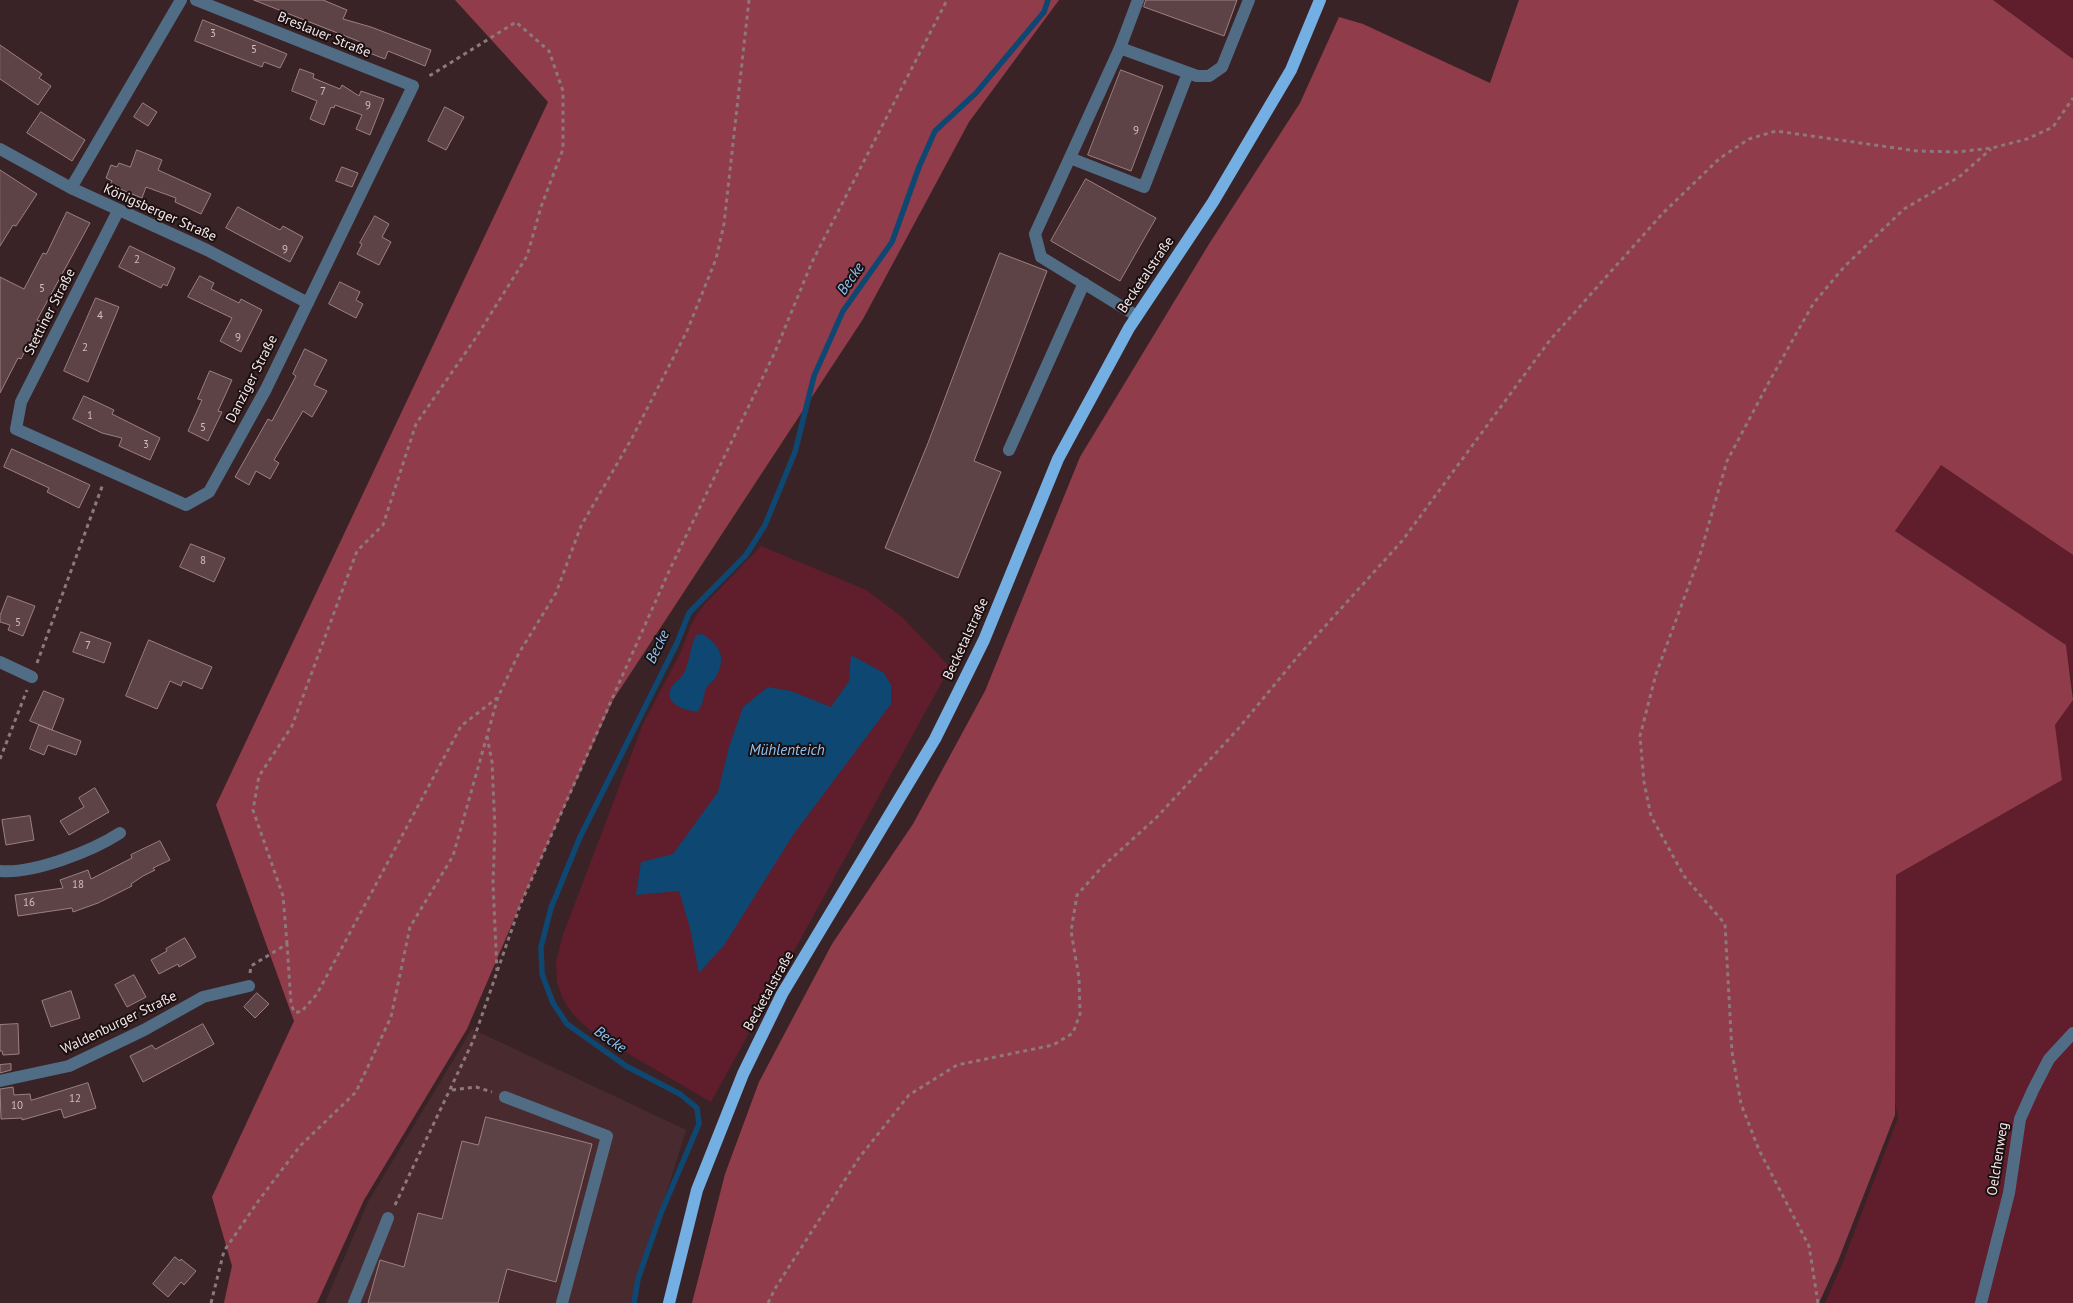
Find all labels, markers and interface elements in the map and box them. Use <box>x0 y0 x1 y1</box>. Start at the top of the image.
street label: Breslauer Straße <box>275 9 373 61</box>
house number: 3 <box>210 27 216 41</box>
house number: 5 <box>251 43 257 57</box>
house number: 7 <box>320 85 326 99</box>
house number: 9 <box>365 99 371 113</box>
house number: 9 <box>1133 124 1139 138</box>
street label: Königsberger Straße <box>101 181 219 245</box>
street label: Becketalstraße <box>1114 234 1178 316</box>
house number: 9 <box>282 243 288 257</box>
house number: 2 <box>134 253 140 267</box>
water label: Becke <box>834 260 868 298</box>
street label: Stettiner Straße <box>21 266 79 358</box>
house number: 5 <box>39 282 45 296</box>
house number: 4 <box>97 309 103 323</box>
house number: 9 <box>235 331 241 345</box>
street label: Danziger Straße <box>223 332 281 426</box>
house number: 2 <box>82 341 88 355</box>
house number: 1 <box>87 409 93 423</box>
house number: 5 <box>200 421 206 435</box>
house number: 3 <box>143 438 149 452</box>
house number: 8 <box>200 554 206 568</box>
street label: Becketalstraße <box>940 595 992 683</box>
house number: 5 <box>15 616 21 630</box>
water label: Becke <box>642 627 674 667</box>
house number: 7 <box>85 639 91 653</box>
water label: Mühlenteich <box>749 742 825 760</box>
house number: 18 <box>72 878 84 892</box>
house number: 16 <box>23 896 35 910</box>
street label: Becketalstraße <box>740 948 798 1034</box>
street label: Waldenburger Straße <box>58 988 180 1058</box>
water label: Becke <box>591 1023 629 1057</box>
house number: 12 <box>69 1092 81 1106</box>
house number: 10 <box>11 1099 23 1113</box>
street label: Oelchenweg <box>1984 1121 2012 1197</box>

